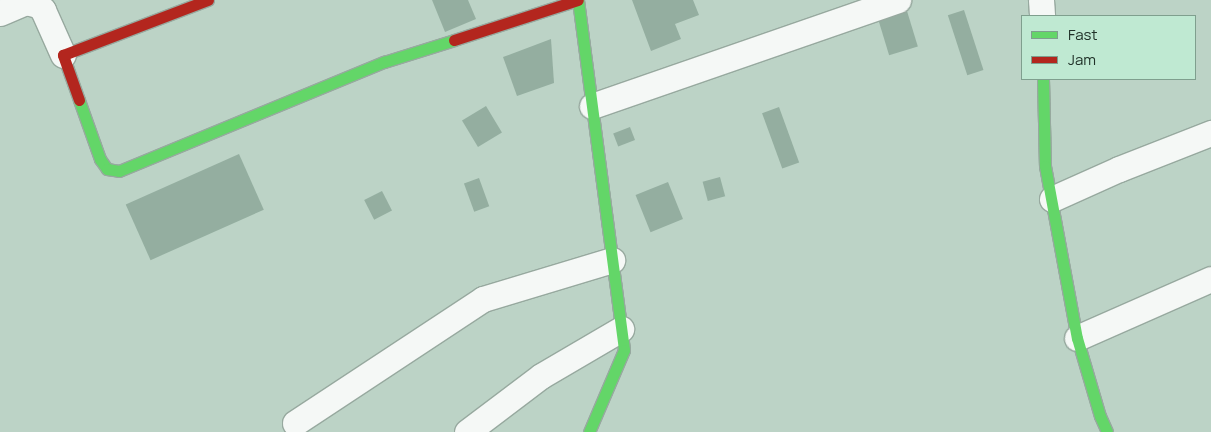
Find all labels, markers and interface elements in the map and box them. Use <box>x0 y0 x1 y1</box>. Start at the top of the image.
legend <box>1021 15 1196 80</box>
text: Fast <box>1068 24 1097 45</box>
text: Jam <box>1068 49 1096 70</box>

